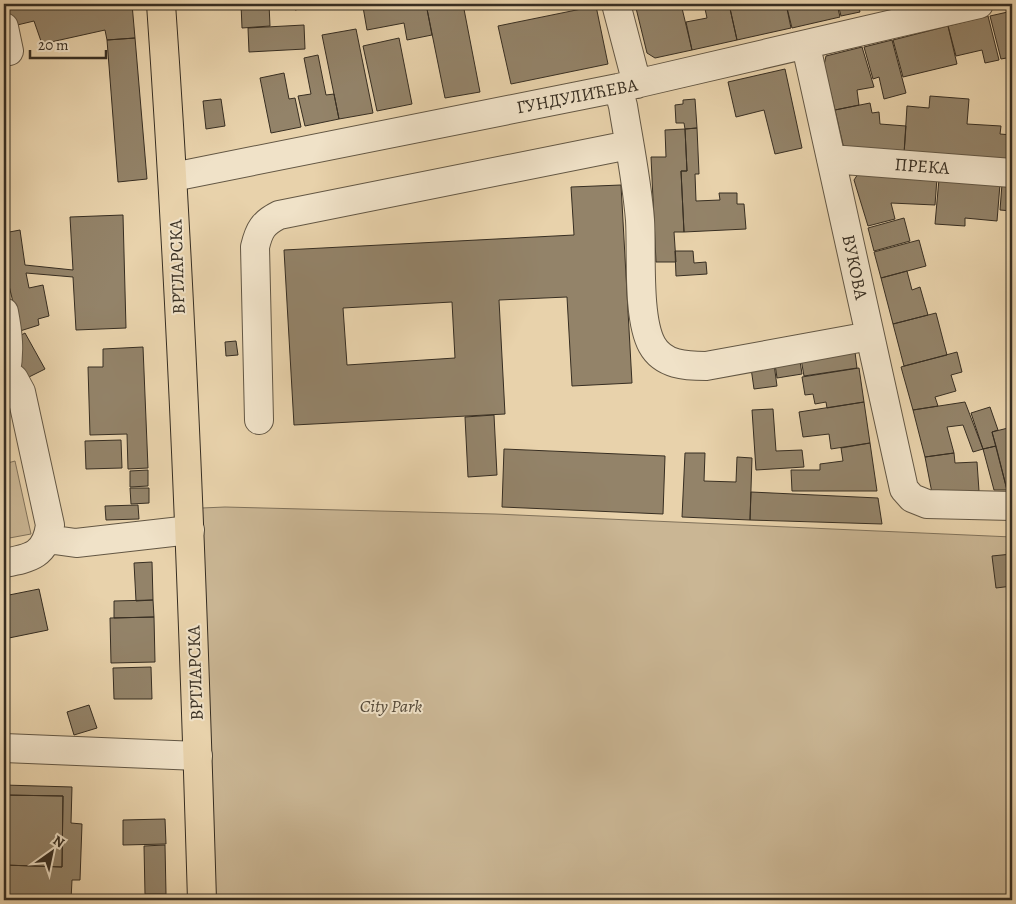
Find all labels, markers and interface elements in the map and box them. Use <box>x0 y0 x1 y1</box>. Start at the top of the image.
scale bar <box>30 28 106 60</box>
text: 20 m <box>38 35 69 55</box>
street label: ГУНДУЛИЋЕВА <box>514 72 640 120</box>
street label: ПРЕКА <box>894 152 951 180</box>
street label: ВРТЛАРСКА <box>163 219 191 315</box>
street label: ВУКОВА <box>836 232 874 302</box>
street label: ВРТЛАРСКА <box>181 625 209 721</box>
park label: City Park <box>360 694 422 718</box>
north arrow <box>28 826 78 876</box>
text: N <box>49 831 68 852</box>

